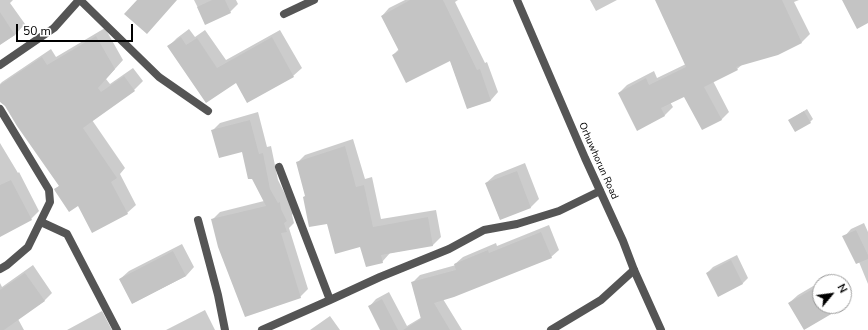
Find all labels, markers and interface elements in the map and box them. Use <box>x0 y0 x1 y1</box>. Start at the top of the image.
scale bar <box>18 16 135 42</box>
text: 50 m <box>23 23 51 39</box>
street label: Orhuwhorun Road <box>576 121 620 201</box>
north arrow <box>812 274 852 314</box>
text: N <box>833 281 851 296</box>

